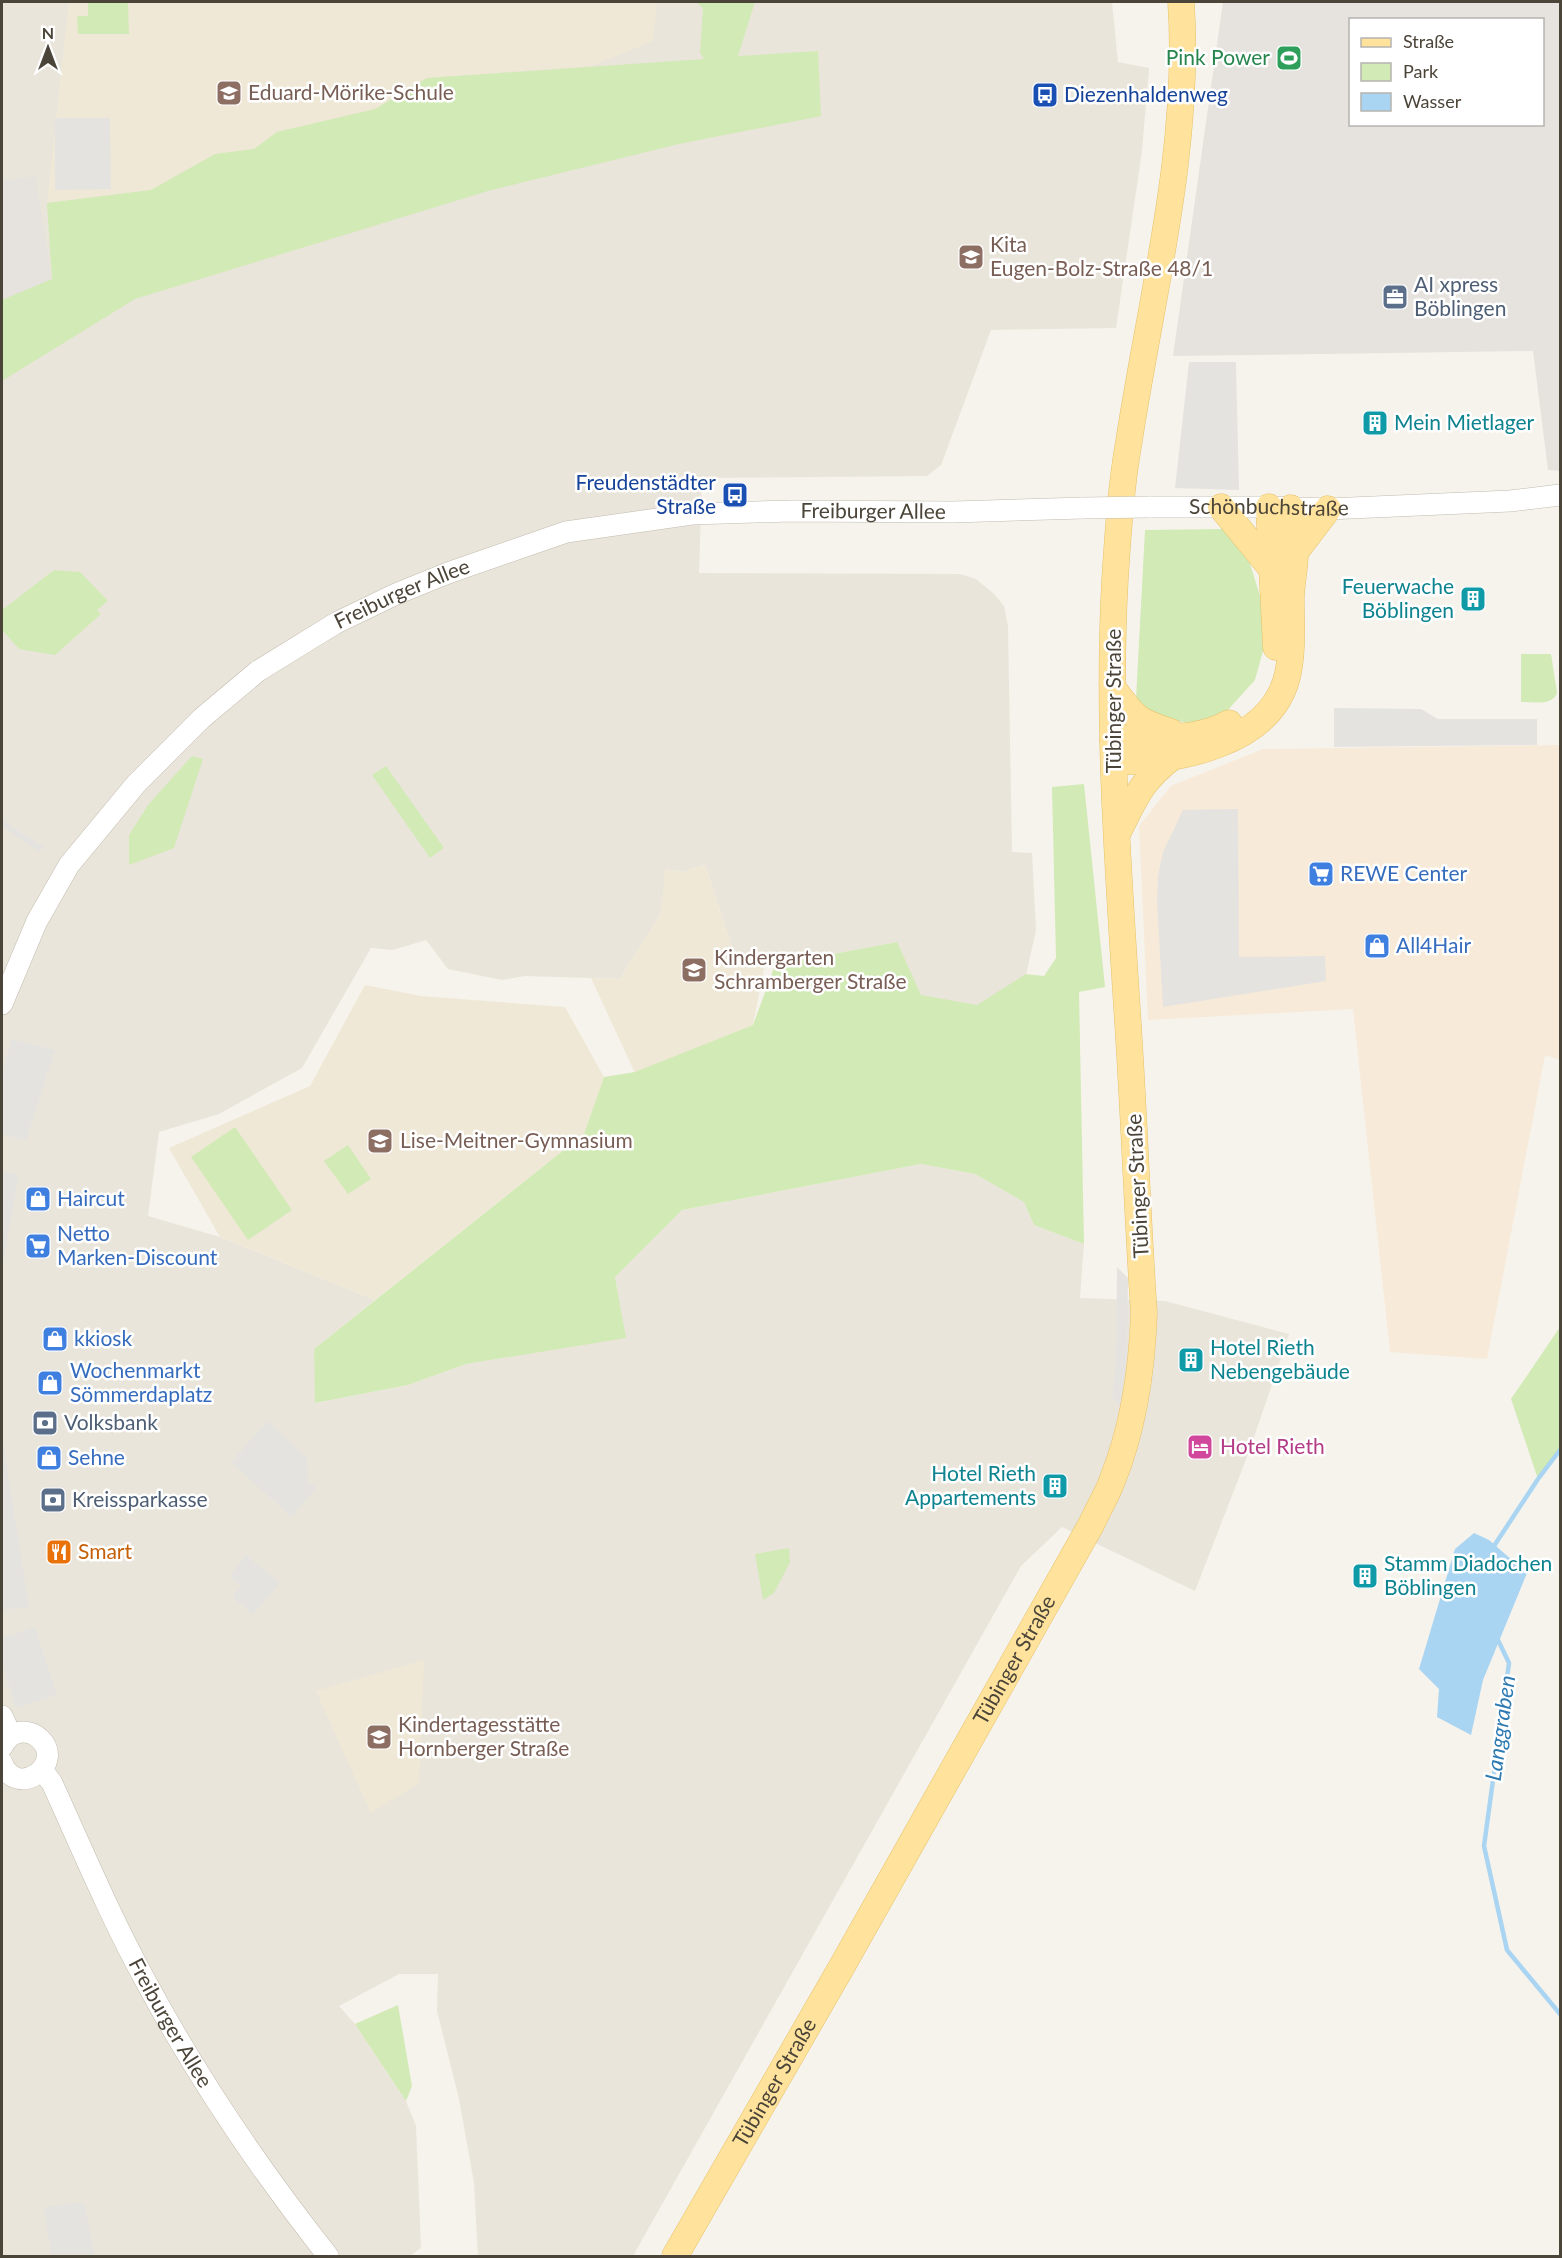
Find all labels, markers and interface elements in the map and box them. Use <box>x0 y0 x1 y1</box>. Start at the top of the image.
north arrow <box>18 18 78 78</box>
legend <box>1349 18 1544 126</box>
text: N <box>42 23 54 42</box>
text: Straße <box>1403 30 1454 52</box>
sports icon: Pink Power <box>1274 43 1304 73</box>
place label: Pink Power <box>1166 44 1270 69</box>
text: Park <box>1403 60 1439 82</box>
school or university icon: Eduard-Mörike-Schule <box>214 78 244 108</box>
place label: Eduard-Mörike-Schule <box>248 79 454 104</box>
bus stop icon: Diezenhaldenweg <box>1030 80 1060 110</box>
place label: Diezenhaldenweg <box>1064 81 1228 106</box>
text: Wasser <box>1403 90 1462 112</box>
place label: Kita Eugen-Bolz-Straße 48/1 <box>990 231 1213 280</box>
school or university icon: Kita Eugen-Bolz-Straße 48/1 <box>956 242 986 272</box>
place label: AI xpress Böblingen <box>1414 271 1506 320</box>
office icon: AI xpress Böblingen <box>1380 282 1410 312</box>
building icon: Mein Mietlager <box>1360 408 1390 438</box>
place label: Mein Mietlager <box>1394 409 1535 434</box>
place label: Freudenstädter Straße <box>575 469 716 518</box>
bus stop icon: Freudenstädter Straße <box>720 480 750 510</box>
street label: Schönbuchstraße <box>1189 493 1349 520</box>
street label: Freiburger Allee <box>801 497 946 523</box>
street label: Freiburger Allee <box>330 552 473 633</box>
place label: Feuerwache Böblingen <box>1342 573 1454 622</box>
building icon: Feuerwache Böblingen <box>1458 584 1488 614</box>
street label: Tübinger Straße <box>1100 629 1125 773</box>
supermarket icon: REWE Center <box>1306 859 1336 889</box>
place label: REWE Center <box>1340 860 1468 885</box>
shop icon: All4Hair <box>1362 931 1392 961</box>
place label: All4Hair <box>1396 932 1471 957</box>
place label: Kindergarten Schramberger Straße <box>714 944 907 993</box>
school or university icon: Kindergarten Schramberger Straße <box>679 955 709 985</box>
street label: Tübinger Straße <box>1120 1113 1153 1259</box>
school or university icon: Lise-Meitner-Gymnasium <box>365 1126 395 1156</box>
place label: Lise-Meitner-Gymnasium <box>400 1127 633 1152</box>
shop icon: Haircut <box>23 1184 53 1214</box>
place label: Haircut <box>57 1185 125 1210</box>
place label: Netto Marken-Discount <box>57 1220 218 1269</box>
supermarket icon: Netto Marken-Discount <box>23 1231 53 1261</box>
shop icon: kkiosk <box>40 1324 70 1354</box>
place label: kkiosk <box>74 1325 132 1350</box>
place label: Hotel Rieth Nebengebäude <box>1210 1334 1350 1383</box>
building icon: Hotel Rieth Nebengebäude <box>1176 1345 1206 1375</box>
place label: Wochenmarkt Sömmerdaplatz <box>70 1357 212 1406</box>
shop icon: Wochenmarkt Sömmerdaplatz <box>35 1368 65 1398</box>
bank icon: Volksbank <box>30 1408 60 1438</box>
place label: Volksbank <box>64 1409 158 1434</box>
hotel icon: Hotel Rieth <box>1185 1432 1215 1462</box>
place label: Hotel Rieth <box>1220 1433 1325 1458</box>
shop icon: Sehne <box>34 1443 64 1473</box>
place label: Sehne <box>68 1444 125 1469</box>
place label: Hotel Rieth Appartements <box>905 1460 1036 1509</box>
building icon: Hotel Rieth Appartements <box>1040 1471 1070 1501</box>
bank icon: Kreissparkasse <box>38 1485 68 1515</box>
place label: Kreissparkasse <box>72 1486 208 1511</box>
restaurant icon: Smart <box>44 1537 74 1567</box>
place label: Smart <box>78 1538 133 1563</box>
place label: Stamm Diadochen Böblingen <box>1384 1550 1552 1599</box>
building icon: Stamm Diadochen Böblingen <box>1350 1561 1380 1591</box>
street label: Tübinger Straße <box>967 1590 1060 1728</box>
water label: Langgraben <box>1479 1673 1520 1782</box>
place label: Kindertagesstätte Hornberger Straße <box>398 1711 569 1760</box>
school or university icon: Kindertagesstätte Hornberger Straße <box>364 1722 394 1752</box>
street label: Freiburger Allee <box>124 1953 219 2091</box>
street label: Tübinger Straße <box>727 2013 821 2151</box>

